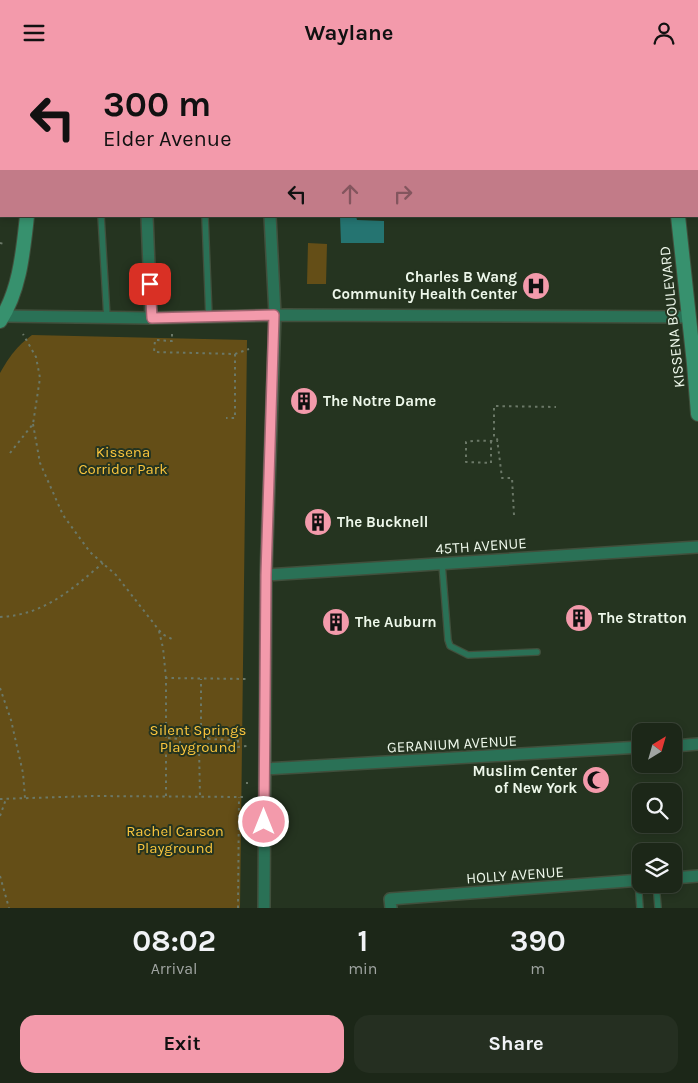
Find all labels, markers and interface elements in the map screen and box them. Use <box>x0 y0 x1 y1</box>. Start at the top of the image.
icon: menu <box>20 19 48 47</box>
icon: person <box>650 19 678 47</box>
text: Waylane <box>305 20 393 46</box>
text: 300 m <box>103 84 211 125</box>
icon: left <box>20 85 85 150</box>
text: Elder Avenue <box>103 126 231 152</box>
icon: left <box>283 180 311 208</box>
icon: ahead <box>336 180 364 208</box>
icon: right <box>389 180 417 208</box>
street label: KISSENA BOULEVARD <box>656 245 688 389</box>
pin <box>129 263 171 305</box>
place label: Charles B Wang Community Health Center <box>332 268 517 303</box>
icon: arrive <box>136 270 164 298</box>
hospital icon: Charles B Wang Community Health Center <box>521 271 551 301</box>
building icon: The Notre Dame <box>289 386 319 416</box>
place label: The Notre Dame <box>323 392 436 410</box>
park label: Kissena Corridor Park <box>78 443 168 478</box>
building icon: The Bucknell <box>303 507 333 537</box>
place label: The Bucknell <box>337 513 428 531</box>
street label: 45TH AVENUE <box>435 534 527 558</box>
building icon: The Stratton <box>564 603 594 633</box>
building icon: The Auburn <box>321 607 351 637</box>
place label: The Stratton <box>598 609 687 627</box>
place label: The Auburn <box>355 613 437 631</box>
park label: Silent Springs Playground <box>150 721 246 756</box>
north arrow <box>632 723 682 773</box>
map controls <box>632 723 682 893</box>
street label: GERANIUM AVENUE <box>387 732 517 756</box>
place label: Muslim Center of New York <box>472 762 577 797</box>
mosque icon: Muslim Center of New York <box>581 765 611 795</box>
button: search <box>632 783 682 833</box>
position arrow <box>237 795 289 847</box>
park label: Rachel Carson Playground <box>126 822 224 857</box>
button: layers <box>632 843 682 893</box>
street label: HOLLY AVENUE <box>465 863 565 887</box>
text: 08:02 <box>132 923 216 959</box>
text: 1 <box>357 923 368 959</box>
text: 390 <box>510 923 566 959</box>
text: Arrival <box>151 959 197 978</box>
text: min <box>348 959 378 978</box>
text: m <box>530 959 545 978</box>
button: Exit <box>20 1015 344 1073</box>
button: Share <box>354 1015 678 1073</box>

